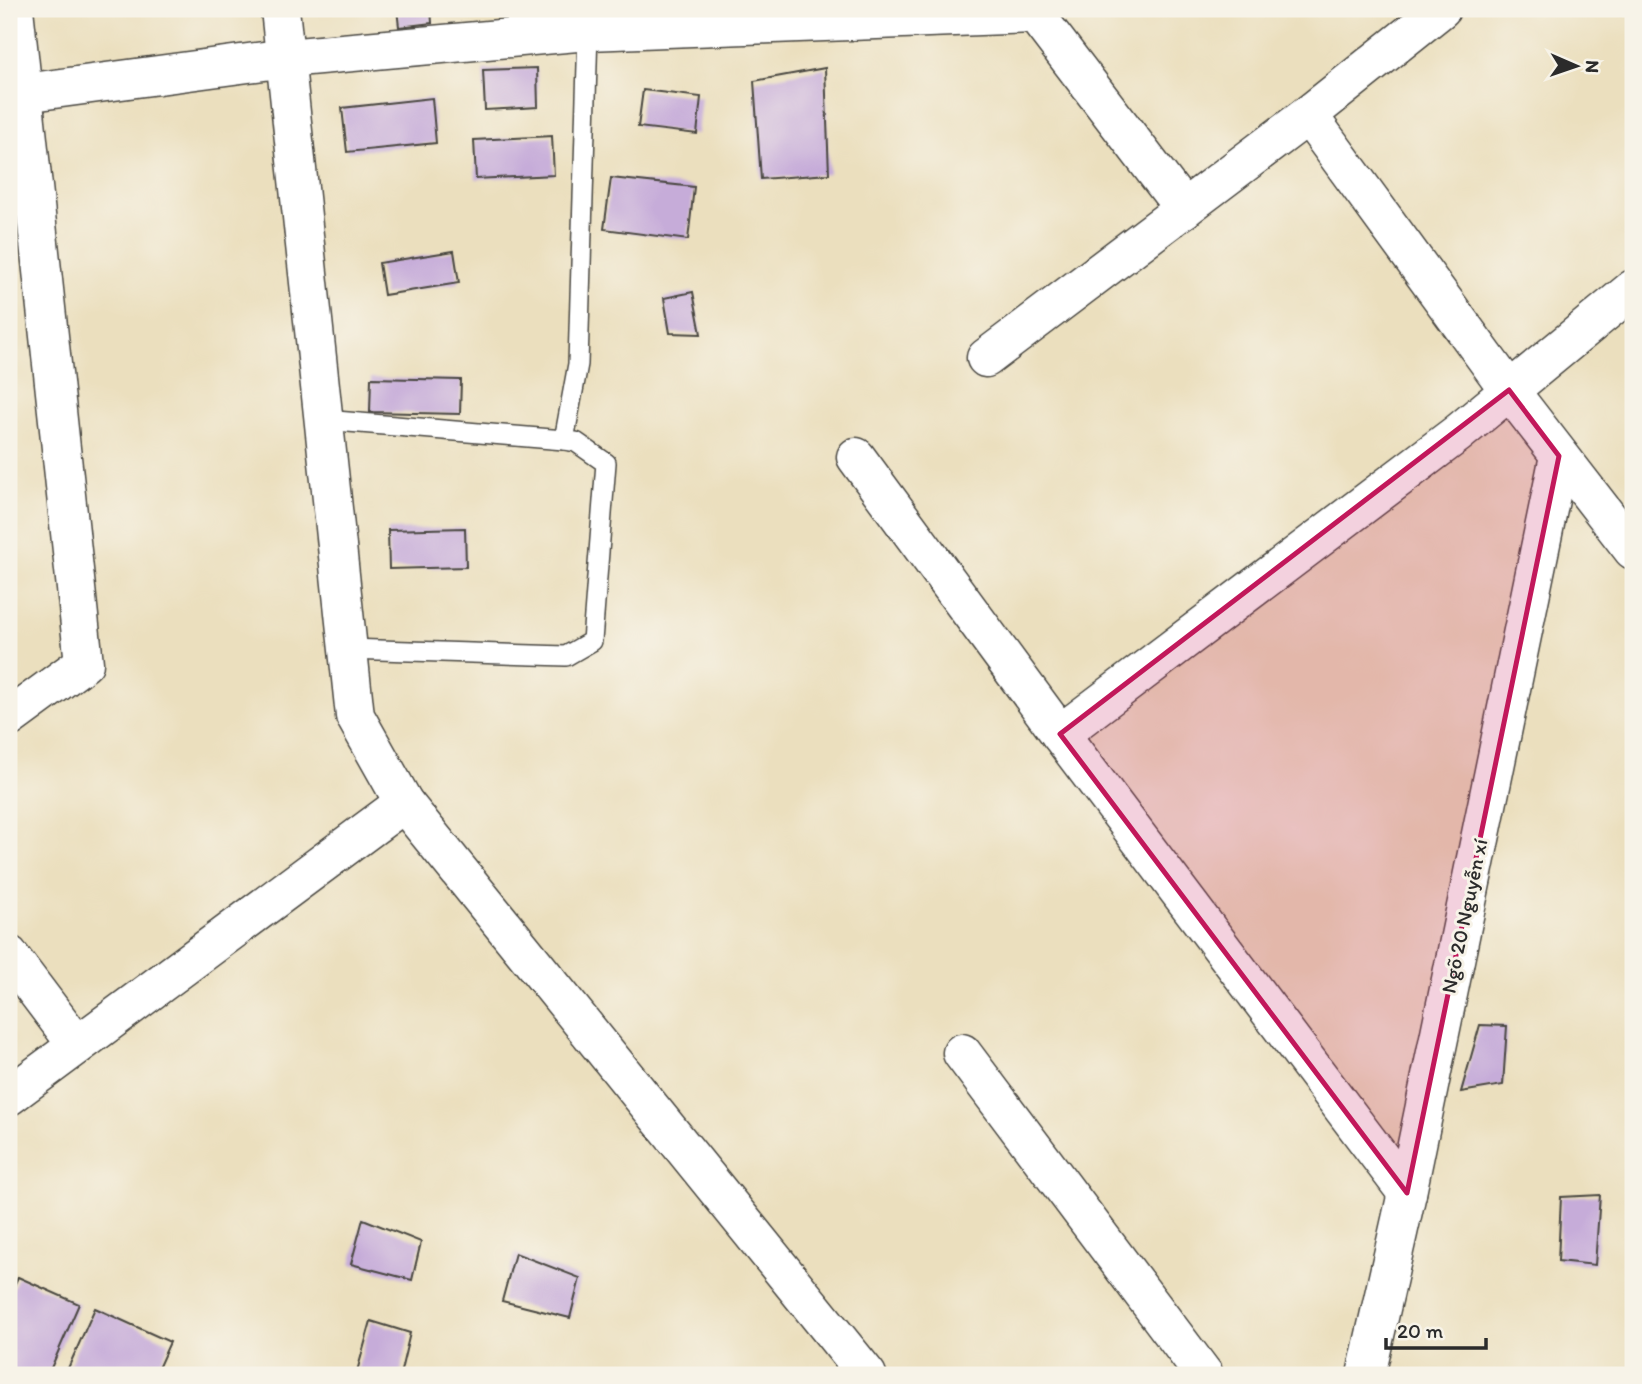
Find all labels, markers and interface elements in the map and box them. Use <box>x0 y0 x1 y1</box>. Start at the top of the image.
north arrow <box>1540 32 1610 102</box>
text: N <box>1581 60 1604 73</box>
street label: Ngõ 20 Nguyễn xí <box>1435 836 1493 996</box>
scale bar <box>1386 1307 1486 1351</box>
text: 20 m <box>1397 1318 1444 1343</box>

